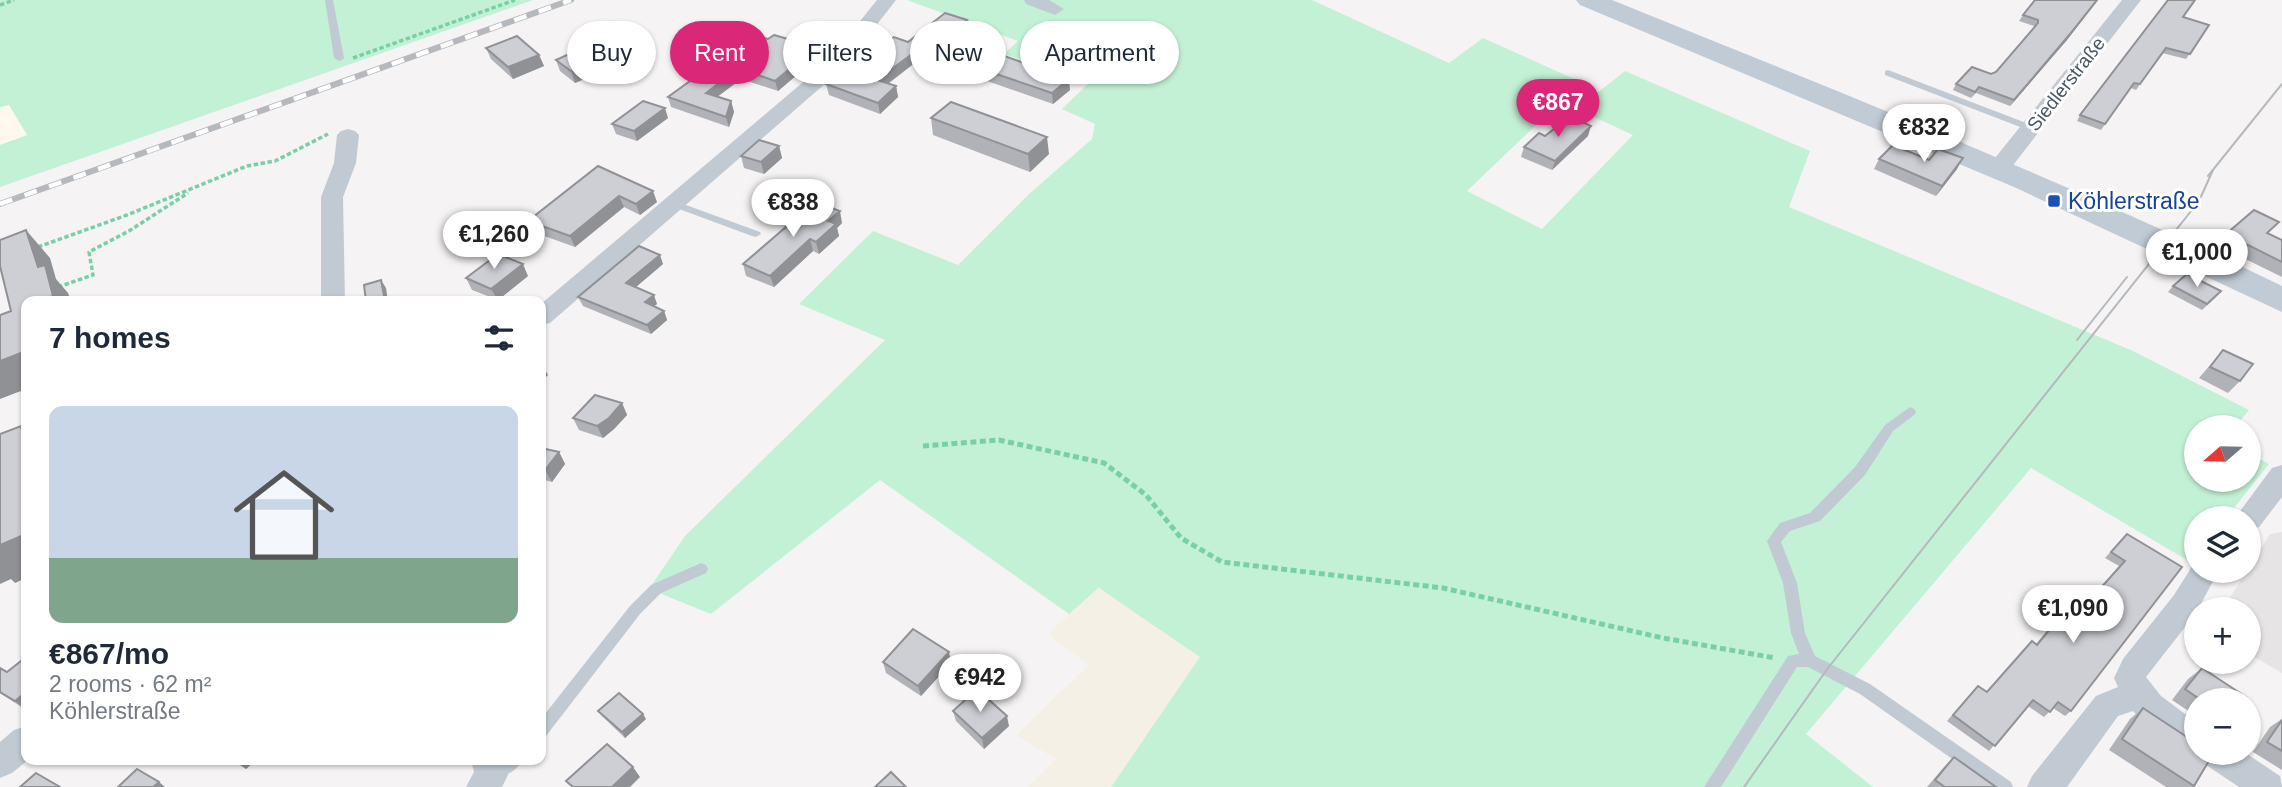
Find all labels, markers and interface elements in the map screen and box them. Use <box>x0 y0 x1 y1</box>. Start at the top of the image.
chip: Buy <box>567 21 656 84</box>
chip: Rent <box>670 21 769 84</box>
chip: Filters <box>783 21 896 84</box>
chip: New <box>910 21 1006 84</box>
chip: Apartment <box>1020 21 1179 84</box>
street label: Siedlerstraße <box>2023 33 2109 135</box>
pin: €867 <box>1517 80 1599 139</box>
text: €867 <box>1532 89 1584 115</box>
pin: €832 <box>1883 104 1965 164</box>
text: €832 <box>1898 114 1950 140</box>
pin: €838 <box>752 180 834 239</box>
place label: Köhlerstraße <box>2068 188 2200 214</box>
text: €838 <box>767 189 819 215</box>
marker: Köhlerstraße <box>2046 193 2062 209</box>
pin: €1,260 <box>437 212 551 271</box>
text: €1,260 <box>459 221 529 247</box>
pin: €1,000 <box>2140 230 2254 289</box>
text: €1,000 <box>2162 239 2232 265</box>
icon: filters <box>480 319 518 357</box>
text: 7 homes <box>49 321 171 354</box>
north arrow <box>2184 415 2261 492</box>
map controls <box>2184 415 2261 765</box>
icon: home <box>221 452 347 578</box>
button: layers <box>2184 506 2261 583</box>
pin: €1,090 <box>2016 586 2130 645</box>
text: €1,090 <box>2038 595 2108 621</box>
button: + <box>2184 597 2261 674</box>
text: €867/mo <box>49 637 169 670</box>
pin: €942 <box>939 654 1021 714</box>
text: €942 <box>954 664 1006 690</box>
text: 2 rooms · 62 m² <box>49 671 211 697</box>
button: − <box>2184 688 2261 765</box>
text: Köhlerstraße <box>49 698 181 724</box>

